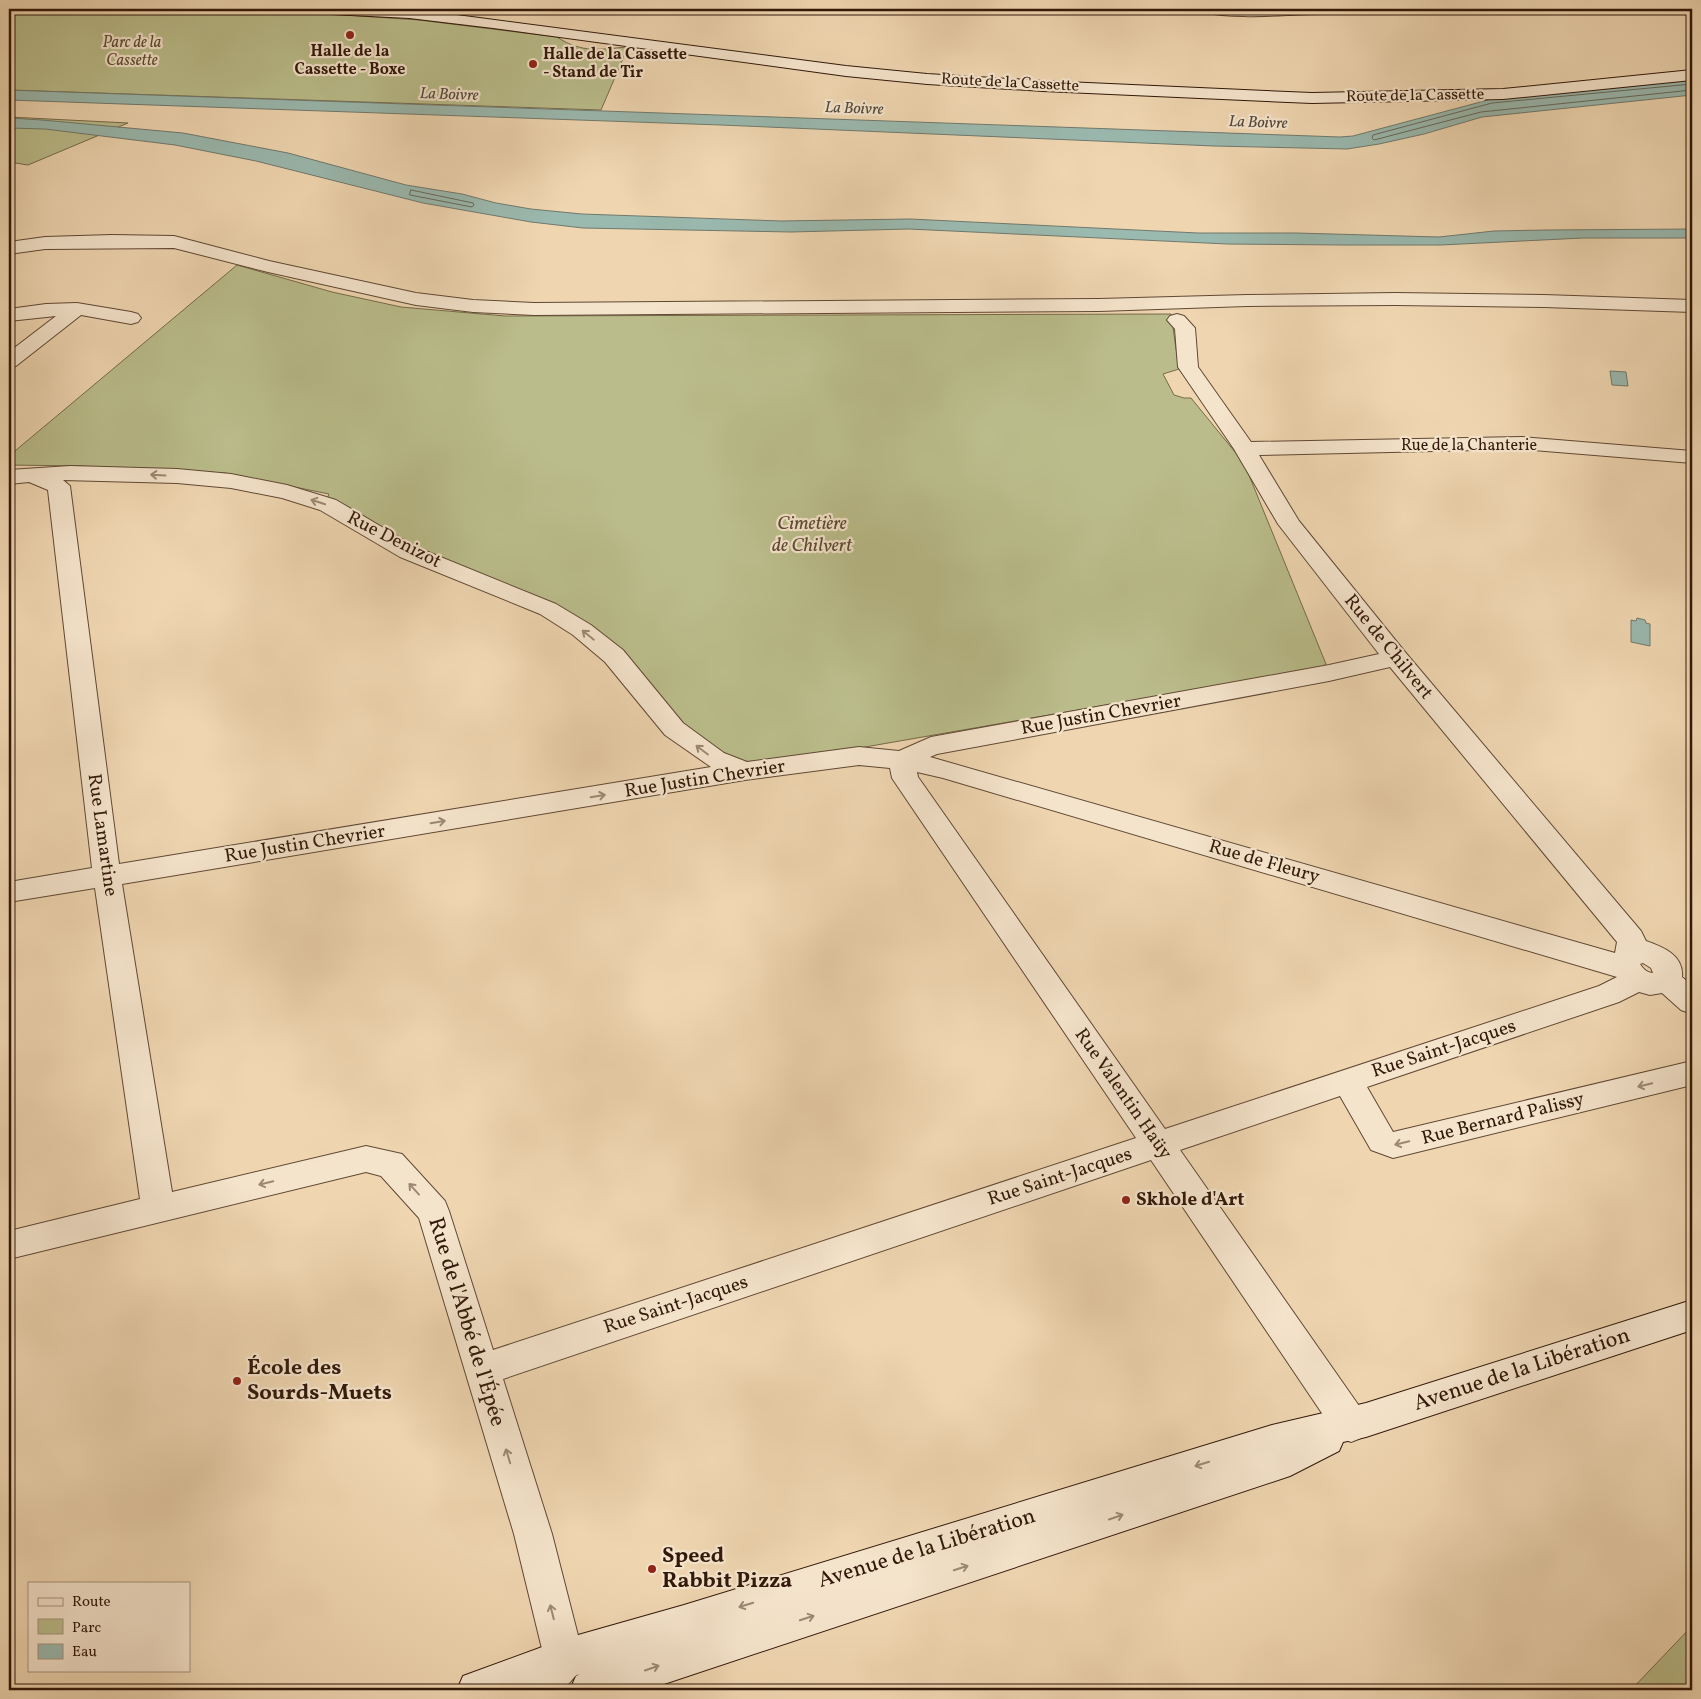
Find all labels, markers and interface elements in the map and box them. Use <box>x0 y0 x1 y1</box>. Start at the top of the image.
marker: Halle de la Cassette - Boxe <box>344 29 356 41</box>
park label: Parc de la Cassette <box>103 32 162 72</box>
place label: Halle de la Cassette - Boxe <box>295 41 405 81</box>
place label: Halle de la Cassette - Stand de Tir <box>543 44 687 84</box>
marker: Halle de la Cassette - Stand de Tir <box>527 58 539 70</box>
street label: Route de la Cassette <box>940 68 1080 98</box>
water label: La Boivre <box>419 83 479 107</box>
street label: Route de la Cassette <box>1346 84 1484 108</box>
water label: La Boivre <box>824 97 884 121</box>
water label: La Boivre <box>1228 111 1288 135</box>
street label: Rue de la Chanterie <box>1401 435 1537 457</box>
one-way arrow <box>151 471 167 480</box>
one-way arrow <box>311 497 326 506</box>
street label: Rue Denizot <box>342 505 446 575</box>
park label: Cimetière de Chilvert <box>772 511 853 559</box>
street label: Rue de Chilvert <box>1337 589 1439 705</box>
one-way arrow <box>582 629 595 641</box>
street label: Rue Justin Chevrier <box>1019 688 1183 742</box>
one-way arrow <box>696 744 709 755</box>
street label: Rue Justin Chevrier <box>623 753 787 805</box>
street label: Rue Lamartine <box>81 772 123 898</box>
one-way arrow <box>590 790 606 800</box>
one-way arrow <box>429 816 445 826</box>
street label: Rue Justin Chevrier <box>223 818 387 870</box>
street label: Rue de Fleury <box>1205 834 1323 890</box>
street label: Rue Saint-Jacques <box>1369 1013 1519 1085</box>
street label: Rue Valentin Haüy <box>1068 1023 1178 1165</box>
one-way arrow <box>1637 1081 1653 1090</box>
street label: Rue Bernard Palissy <box>1419 1086 1587 1152</box>
one-way arrow <box>1394 1139 1410 1148</box>
street label: Rue Saint-Jacques <box>985 1141 1135 1213</box>
one-way arrow <box>259 1179 275 1188</box>
one-way arrow <box>409 1183 420 1196</box>
place label: Skhole d'Art <box>1136 1187 1244 1213</box>
marker: Skhole d'Art <box>1120 1194 1132 1206</box>
street label: Rue de l'Abbé de l'Épée <box>419 1214 513 1430</box>
street label: Rue Saint-Jacques <box>601 1269 751 1341</box>
street label: Avenue de la Libération <box>1410 1320 1634 1420</box>
place label: École des Sourds-Muets <box>247 1353 392 1409</box>
marker: École des Sourds-Muets <box>231 1375 243 1387</box>
one-way arrow <box>503 1448 512 1464</box>
one-way arrow <box>1195 1459 1211 1469</box>
street label: Avenue de la Libération <box>814 1501 1040 1597</box>
one-way arrow <box>1107 1512 1123 1521</box>
place label: Speed Rabbit Pizza <box>662 1541 792 1597</box>
marker: Speed Rabbit Pizza <box>646 1563 658 1575</box>
one-way arrow <box>953 1563 969 1572</box>
legend <box>28 1582 190 1672</box>
text: Route <box>72 1592 111 1613</box>
one-way arrow <box>739 1601 755 1611</box>
one-way arrow <box>547 1604 557 1620</box>
one-way arrow <box>798 1612 814 1622</box>
text: Parc <box>72 1618 101 1639</box>
text: Eau <box>72 1642 97 1663</box>
one-way arrow <box>644 1663 659 1672</box>

